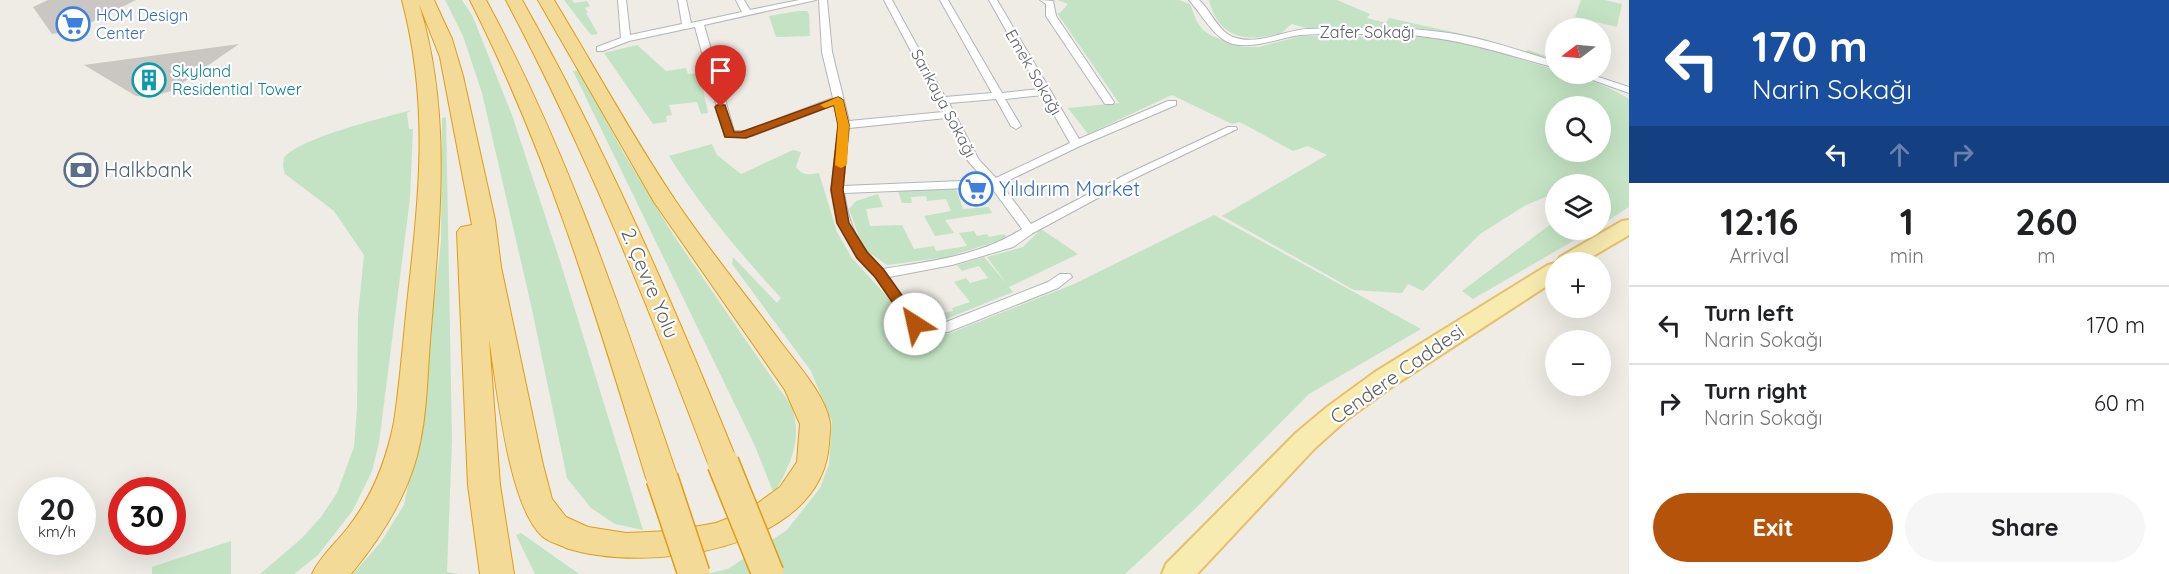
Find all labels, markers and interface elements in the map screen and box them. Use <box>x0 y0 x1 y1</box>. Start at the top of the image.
place label: HOM Design Center <box>96 5 188 43</box>
supermarket icon: HOM Design Center <box>55 6 91 42</box>
north arrow <box>1545 18 1611 84</box>
map controls <box>1545 18 1611 396</box>
text: 170 m <box>1752 20 1868 73</box>
street label: Zafer Sokağı <box>1320 22 1414 42</box>
icon: left <box>1653 24 1731 102</box>
street label: Emek Sokağı <box>1001 25 1067 119</box>
pin <box>695 45 746 107</box>
street label: Sarıkaya Sokağı <box>907 45 981 161</box>
icon: arrive <box>704 54 737 87</box>
place label: Skyland Residential Tower <box>172 61 302 99</box>
building icon: Skyland Residential Tower <box>131 62 167 98</box>
text: Narin Sokağı <box>1752 72 1912 106</box>
button: search <box>1545 96 1611 162</box>
icon: left <box>1820 138 1853 171</box>
icon: ahead <box>1883 138 1916 171</box>
icon: right <box>1946 138 1979 171</box>
bank icon: Halkbank <box>63 152 99 188</box>
place label: Halkbank <box>104 157 192 182</box>
supermarket icon: Yılıdırım Market <box>958 171 994 207</box>
button: layers <box>1545 174 1611 240</box>
place label: Yılıdırım Market <box>999 176 1140 201</box>
text: 12:16 <box>1720 199 1799 244</box>
text: 1 <box>1900 199 1914 244</box>
text: 260 <box>2015 199 2078 244</box>
street label: 2. Çevre Yolu <box>616 224 685 342</box>
text: Arrival <box>1729 243 1789 268</box>
text: min <box>1890 243 1924 268</box>
text: m <box>2037 243 2056 268</box>
button: + <box>1545 252 1611 318</box>
position arrow <box>883 292 947 356</box>
text: Turn left <box>1704 299 1794 327</box>
icon: left <box>1653 309 1686 342</box>
text: 170 m <box>2086 311 2145 339</box>
street label: Cendere Caddesi <box>1325 318 1468 429</box>
text: Narin Sokağı <box>1704 327 1823 352</box>
button: − <box>1545 330 1611 396</box>
text: Turn right <box>1704 377 1808 405</box>
icon: right <box>1653 387 1686 420</box>
text: 60 m <box>2094 389 2145 417</box>
text: Narin Sokağı <box>1704 405 1823 430</box>
speed limit sign: 30 <box>108 477 186 555</box>
text: 20 <box>39 490 75 528</box>
button: Exit <box>1653 493 1893 562</box>
button: Share <box>1905 493 2145 562</box>
text: km/h <box>38 522 76 541</box>

